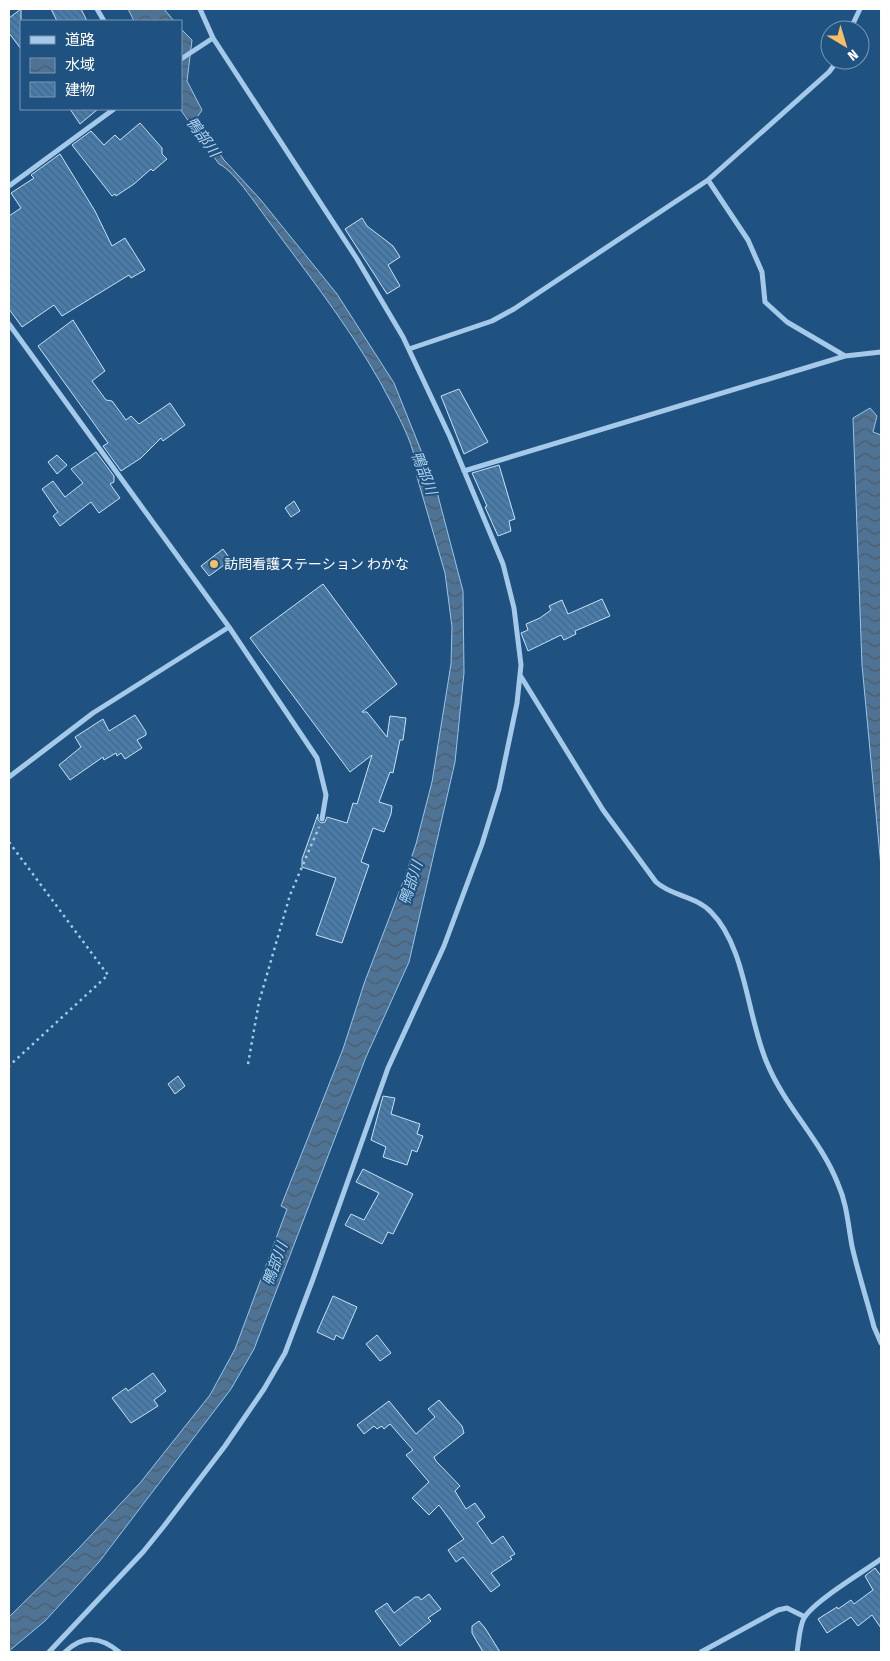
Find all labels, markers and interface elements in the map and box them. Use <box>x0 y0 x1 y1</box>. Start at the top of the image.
legend <box>20 20 182 110</box>
north arrow <box>820 20 870 70</box>
text: 道路 <box>65 31 95 49</box>
text: N <box>844 46 861 64</box>
text: 水域 <box>65 56 95 74</box>
text: 建物 <box>65 81 95 99</box>
water label: 鴨部川 <box>182 114 225 162</box>
water label: 鴨部川 <box>408 449 441 499</box>
place label: 訪問看護ステーション わかな <box>224 556 409 573</box>
marker: 訪問看護ステーション わかな <box>208 558 220 570</box>
water label: 鴨部川 <box>395 857 427 907</box>
water label: 鴨部川 <box>259 1238 292 1288</box>

